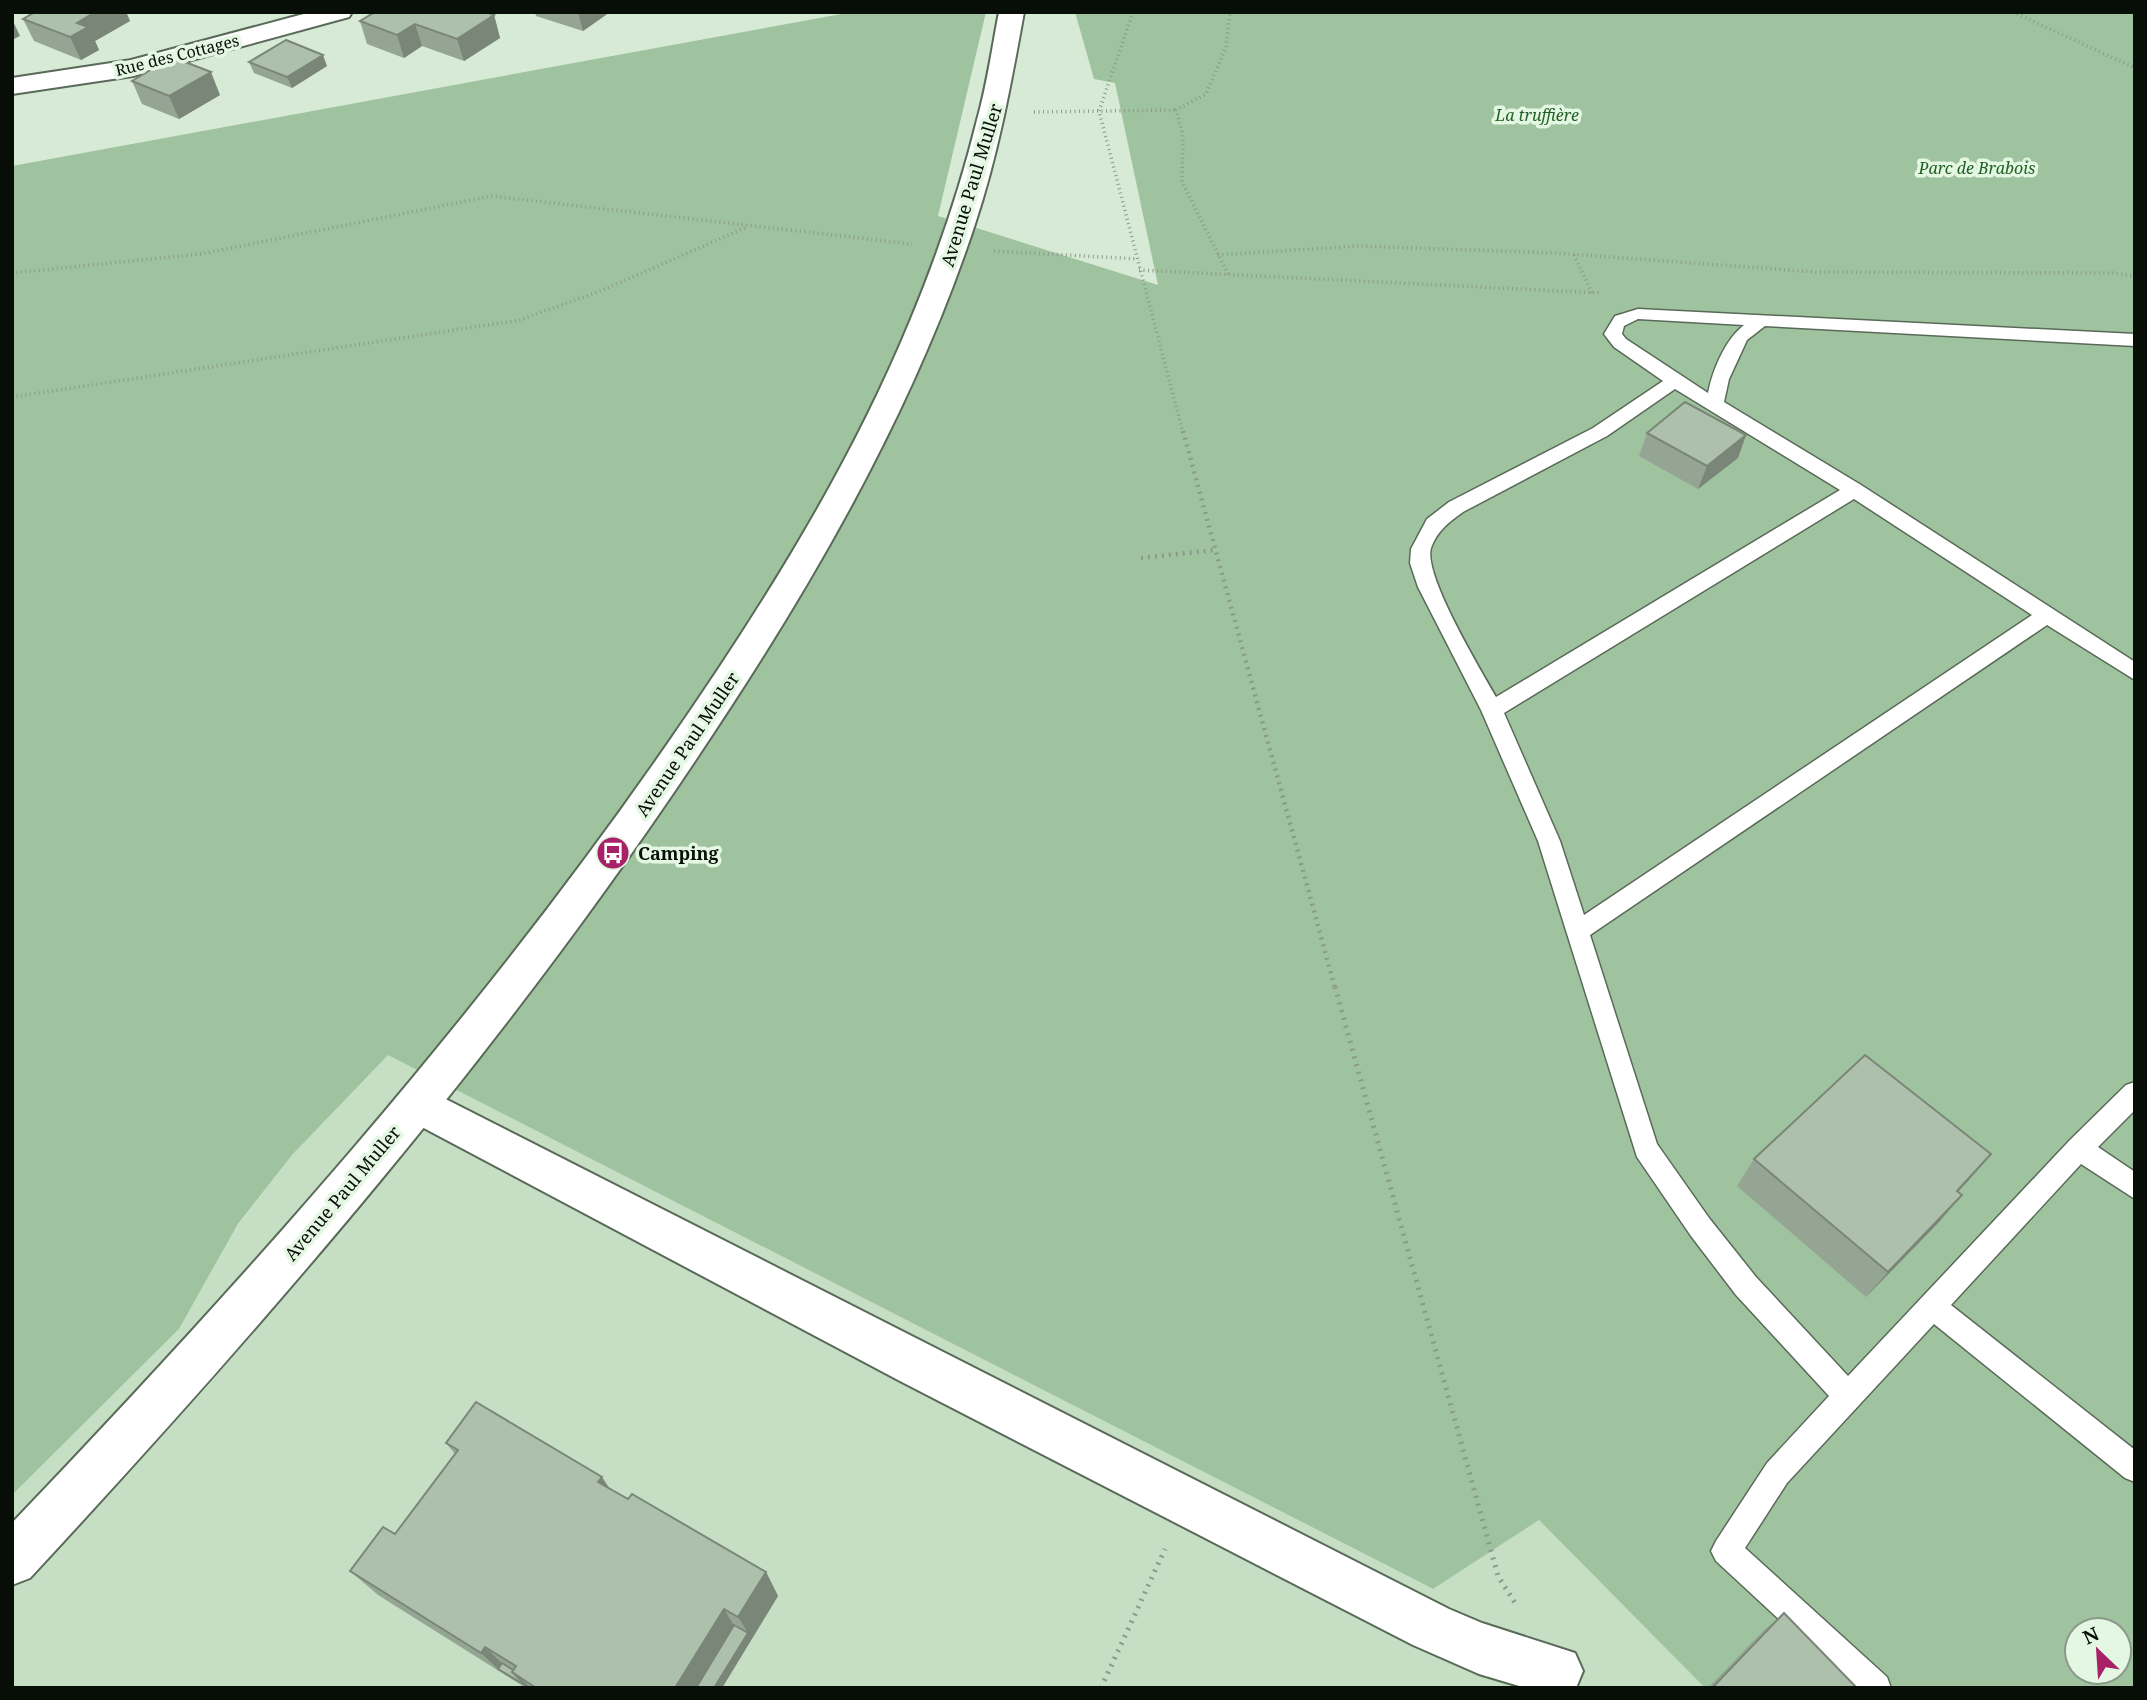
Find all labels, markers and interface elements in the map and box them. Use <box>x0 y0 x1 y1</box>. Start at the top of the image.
street label: Rue des Cottages <box>113 29 241 81</box>
street label: Avenue Paul Muller <box>935 100 1007 269</box>
park label: La truffière <box>1494 104 1579 126</box>
park label: Parc de Brabois <box>1918 157 2035 179</box>
street label: Avenue Paul Muller <box>630 667 745 821</box>
bus stop icon: Camping <box>594 834 632 872</box>
place label: Camping <box>638 841 720 865</box>
street label: Avenue Paul Muller <box>278 1120 406 1266</box>
north arrow <box>2063 1616 2133 1686</box>
text: N <box>2079 1621 2103 1651</box>

